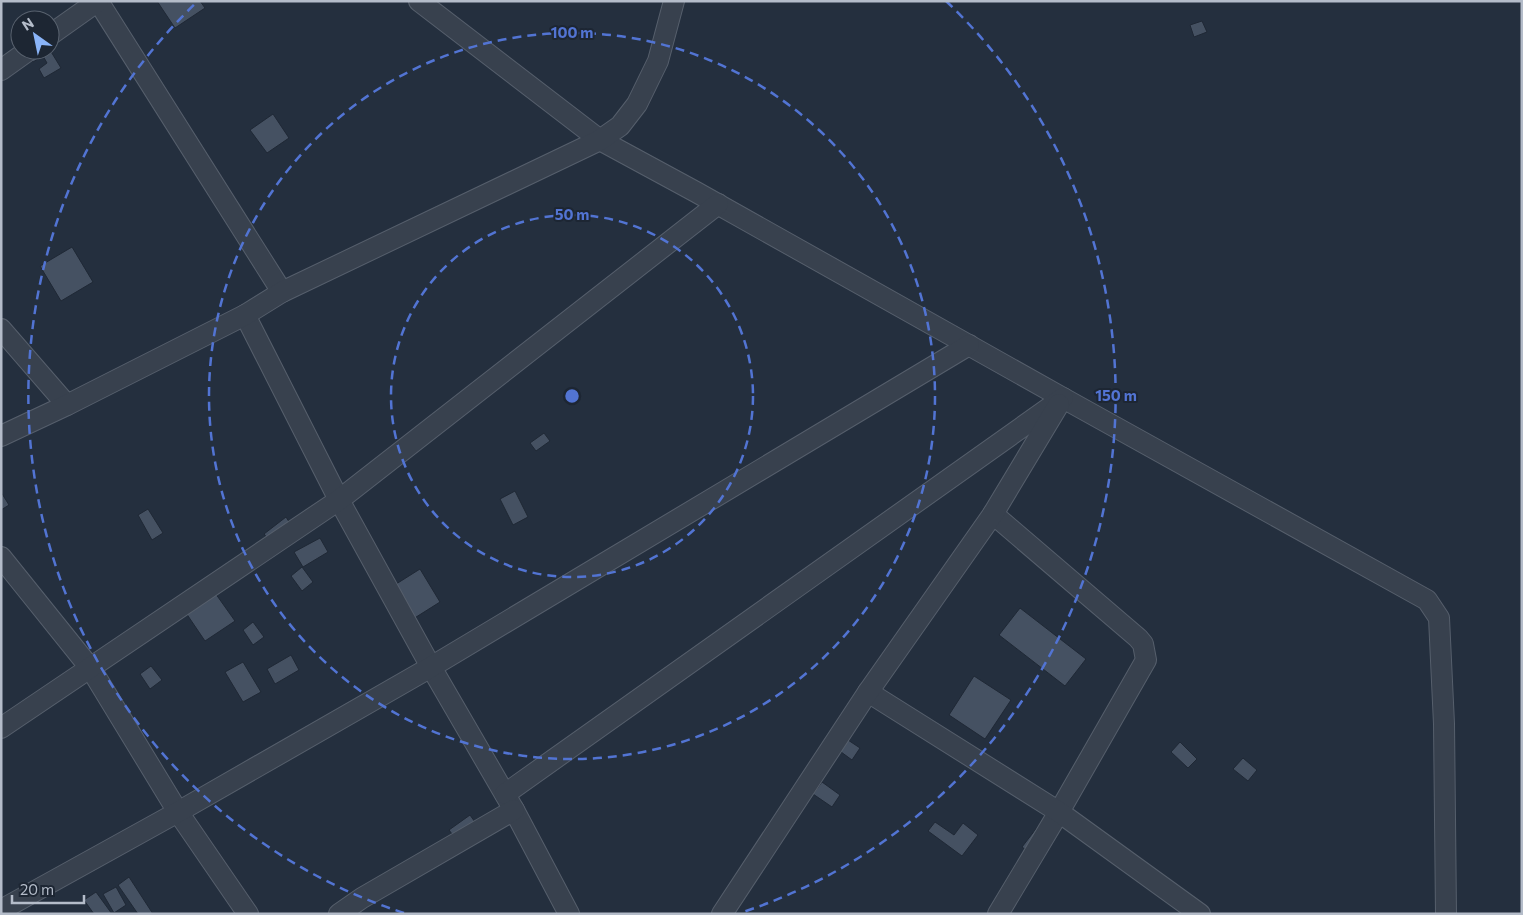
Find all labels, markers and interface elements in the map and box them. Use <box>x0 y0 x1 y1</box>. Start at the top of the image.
north arrow <box>10 10 60 60</box>
text: N <box>19 14 37 34</box>
text: 100 m <box>551 23 593 41</box>
text: 50 m <box>555 205 589 223</box>
text: 150 m <box>1095 386 1137 404</box>
centre of rings <box>563 387 581 405</box>
scale bar <box>12 872 85 904</box>
text: 20 m <box>20 880 54 898</box>

